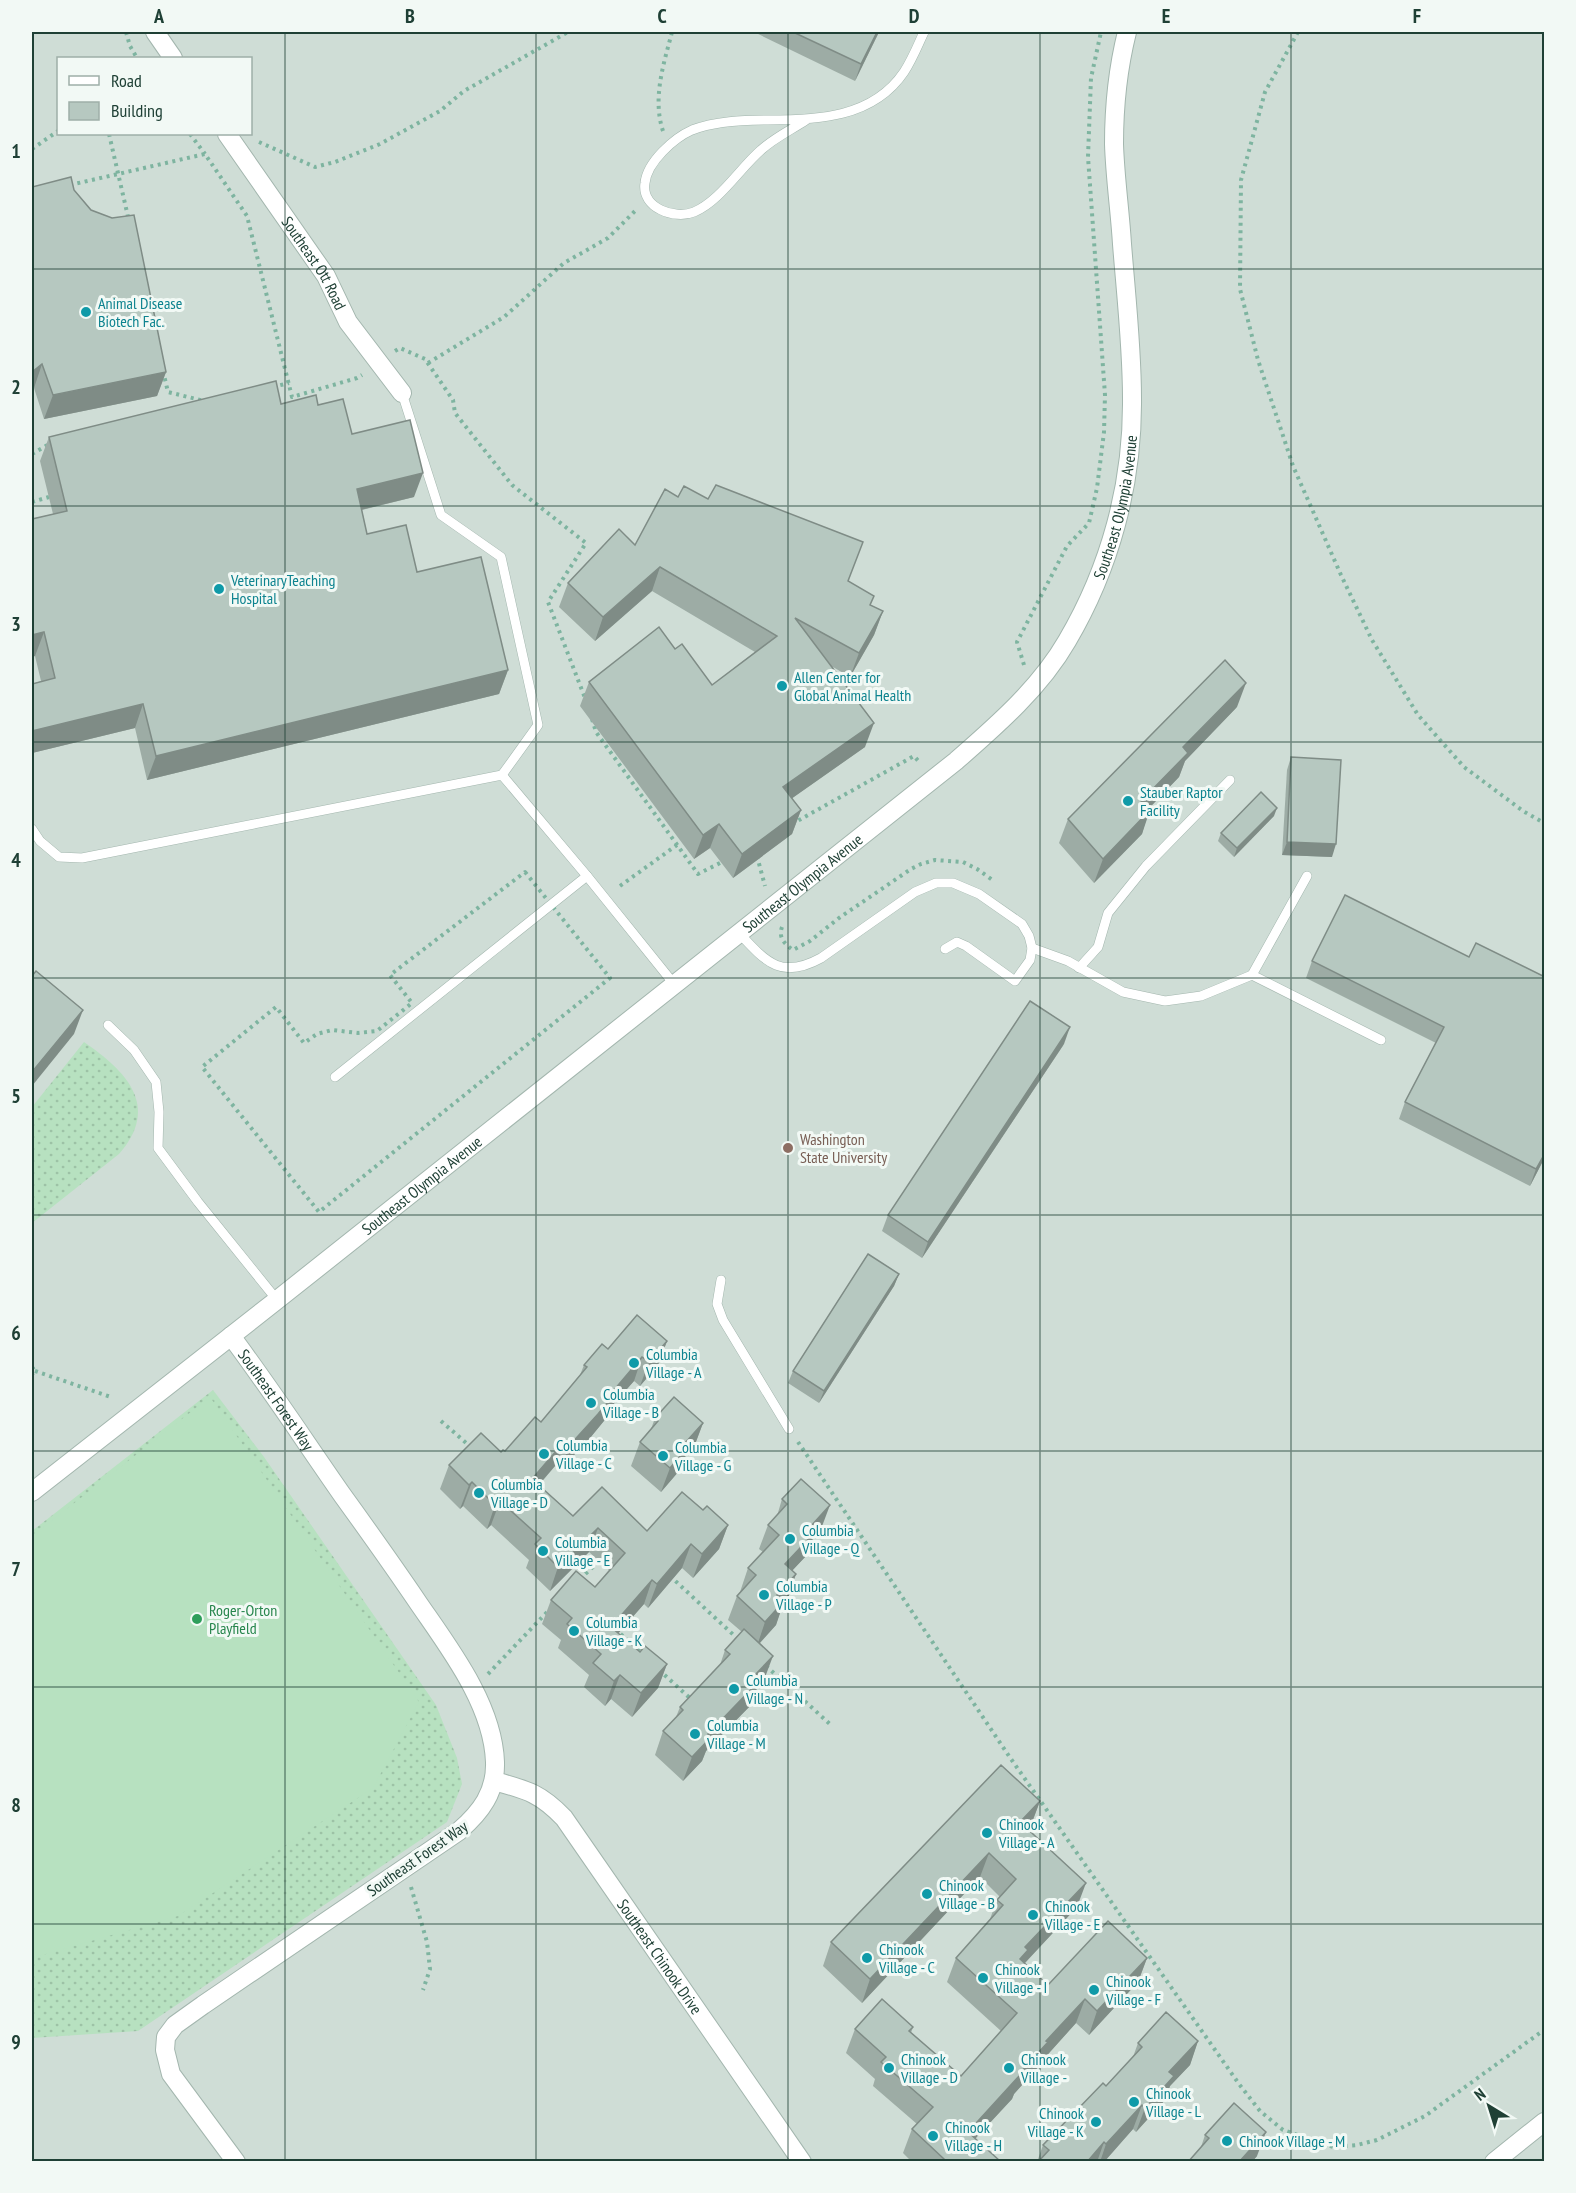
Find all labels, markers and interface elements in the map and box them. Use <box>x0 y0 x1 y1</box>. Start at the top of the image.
text: A <box>153 3 165 29</box>
text: B <box>405 3 415 29</box>
text: C <box>657 3 667 29</box>
text: D <box>909 3 920 29</box>
text: E <box>1162 3 1170 29</box>
text: F <box>1413 3 1421 29</box>
legend <box>57 57 252 135</box>
text: Road <box>111 69 142 92</box>
text: Building <box>111 99 163 122</box>
text: 1 <box>11 138 21 164</box>
street label: Southeast Ott Road <box>277 212 351 313</box>
place label: Animal Disease Biotech Fac. <box>98 293 182 331</box>
marker: Animal Disease Biotech Fac. <box>79 305 93 319</box>
text: 2 <box>11 374 21 400</box>
street label: Southeast Olympia Avenue <box>1089 434 1141 582</box>
place label: VeterinaryTeaching Hospital <box>230 570 335 608</box>
marker: VeterinaryTeaching Hospital <box>212 582 226 596</box>
text: 3 <box>11 611 21 637</box>
place label: Allen Center for Global Animal Health <box>794 667 911 705</box>
marker: Allen Center for Global Animal Health <box>775 679 789 693</box>
place label: Stauber Raptor Facility <box>1140 782 1223 820</box>
marker: Stauber Raptor Facility <box>1121 794 1135 808</box>
street label: Southeast Olympia Avenue <box>738 829 866 937</box>
text: 4 <box>11 847 21 873</box>
text: 5 <box>11 1083 21 1109</box>
place label: Washington State University <box>800 1129 887 1167</box>
street label: Southeast Olympia Avenue <box>358 1131 486 1239</box>
marker: Washington State University <box>781 1141 795 1155</box>
text: 6 <box>11 1320 21 1346</box>
place label: Columbia Village - A <box>645 1344 702 1382</box>
street label: Southeast Forest Way <box>234 1345 318 1454</box>
marker: Columbia Village - A <box>627 1356 641 1370</box>
place label: Columbia Village - B <box>602 1384 659 1422</box>
marker: Columbia Village - B <box>584 1396 598 1410</box>
place label: Columbia Village - C <box>555 1435 612 1473</box>
place label: Columbia Village - G <box>674 1437 731 1475</box>
marker: Columbia Village - C <box>537 1447 551 1461</box>
marker: Columbia Village - G <box>656 1449 670 1463</box>
place label: Columbia Village - D <box>490 1474 548 1512</box>
marker: Columbia Village - D <box>472 1486 486 1500</box>
place label: Columbia Village - Q <box>801 1520 860 1558</box>
place label: Columbia Village - E <box>554 1532 610 1570</box>
marker: Columbia Village - Q <box>783 1532 797 1546</box>
marker: Columbia Village - E <box>536 1544 550 1558</box>
text: 7 <box>11 1556 21 1582</box>
place label: Columbia Village - P <box>775 1576 832 1614</box>
marker: Columbia Village - P <box>757 1588 771 1602</box>
place label: Roger-Orton Playfield <box>209 1600 277 1638</box>
marker: Roger-Orton Playfield <box>190 1612 204 1626</box>
place label: Columbia Village - K <box>585 1612 642 1650</box>
marker: Columbia Village - K <box>567 1624 581 1638</box>
place label: Columbia Village - N <box>745 1670 803 1708</box>
marker: Columbia Village - N <box>727 1682 741 1696</box>
place label: Columbia Village - M <box>706 1715 766 1753</box>
marker: Columbia Village - M <box>688 1727 702 1741</box>
text: 8 <box>11 1792 21 1818</box>
place label: Chinook Village - A <box>998 1814 1055 1852</box>
street label: Southeast Forest Way <box>363 1816 471 1900</box>
marker: Chinook Village - A <box>980 1826 994 1840</box>
place label: Chinook Village - B <box>938 1875 995 1913</box>
marker: Chinook Village - B <box>920 1887 934 1901</box>
street label: Southeast Chinook Drive <box>613 1895 707 2018</box>
place label: Chinook Village - E <box>1044 1896 1100 1934</box>
marker: Chinook Village - E <box>1026 1908 1040 1922</box>
place label: Chinook Village - C <box>878 1939 935 1977</box>
marker: Chinook Village - C <box>860 1951 874 1965</box>
place label: Chinook Village - I <box>994 1959 1047 1997</box>
marker: Chinook Village - I <box>976 1971 990 1985</box>
place label: Chinook Village - F <box>1105 1971 1161 2009</box>
marker: Chinook Village - F <box>1087 1983 1101 1997</box>
text: 9 <box>11 2029 21 2055</box>
place label: Chinook Village - D <box>900 2049 958 2087</box>
place label: Chinook Village - <box>1020 2049 1067 2087</box>
marker: Chinook Village - D <box>882 2061 896 2075</box>
marker: Chinook Village - <box>1002 2061 1016 2075</box>
north arrow <box>1459 2076 1519 2136</box>
place label: Chinook Village - L <box>1145 2083 1201 2121</box>
text: N <box>1470 2084 1489 2105</box>
marker: Chinook Village - L <box>1127 2095 1141 2109</box>
place label: Chinook Village - K <box>1027 2103 1085 2141</box>
marker: Chinook Village - K <box>1089 2115 1103 2129</box>
place label: Chinook Village - H <box>944 2117 1002 2155</box>
marker: Chinook Village - H <box>926 2129 940 2143</box>
place label: Chinook Village - M <box>1239 2131 1345 2151</box>
marker: Chinook Village - M <box>1220 2134 1234 2148</box>

